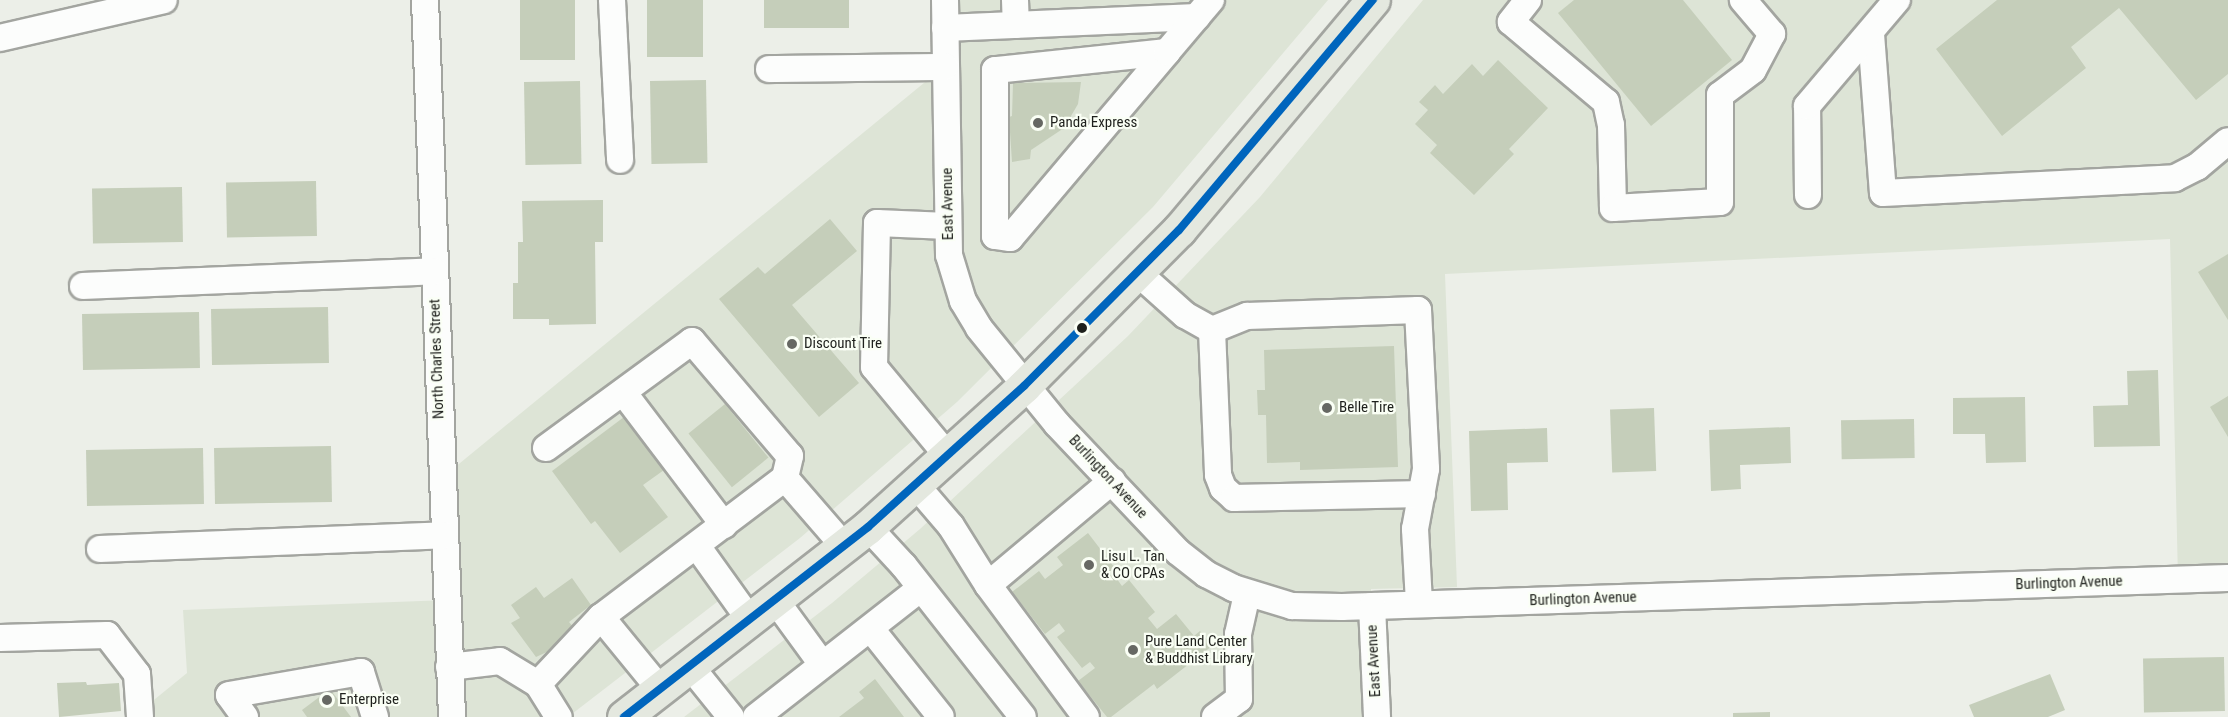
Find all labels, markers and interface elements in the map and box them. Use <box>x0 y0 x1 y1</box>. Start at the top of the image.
place label: Panda Express <box>1050 114 1137 132</box>
marker: Panda Express <box>1031 116 1045 130</box>
street label: East Avenue <box>938 168 958 240</box>
street label: North Charles Street <box>426 299 448 419</box>
unlabelled marker <box>1076 322 1088 334</box>
place label: Discount Tire <box>804 335 882 353</box>
marker: Discount Tire <box>785 337 799 351</box>
place label: Belle Tire <box>1339 399 1394 417</box>
marker: Belle Tire <box>1320 401 1334 415</box>
street label: Burlington Avenue <box>1065 432 1151 522</box>
place label: Lisu L. Tan & CO CPAs <box>1101 547 1165 582</box>
marker: Lisu L. Tan & CO CPAs <box>1082 558 1096 572</box>
street label: Burlington Avenue <box>2015 572 2123 594</box>
street label: Burlington Avenue <box>1529 588 1637 610</box>
street label: East Avenue <box>1363 624 1385 698</box>
place label: Pure Land Center & Buddhist Library <box>1145 632 1253 667</box>
marker: Pure Land Center & Buddhist Library <box>1126 643 1140 657</box>
place label: Enterprise <box>339 691 399 709</box>
marker: Enterprise <box>320 693 334 707</box>

